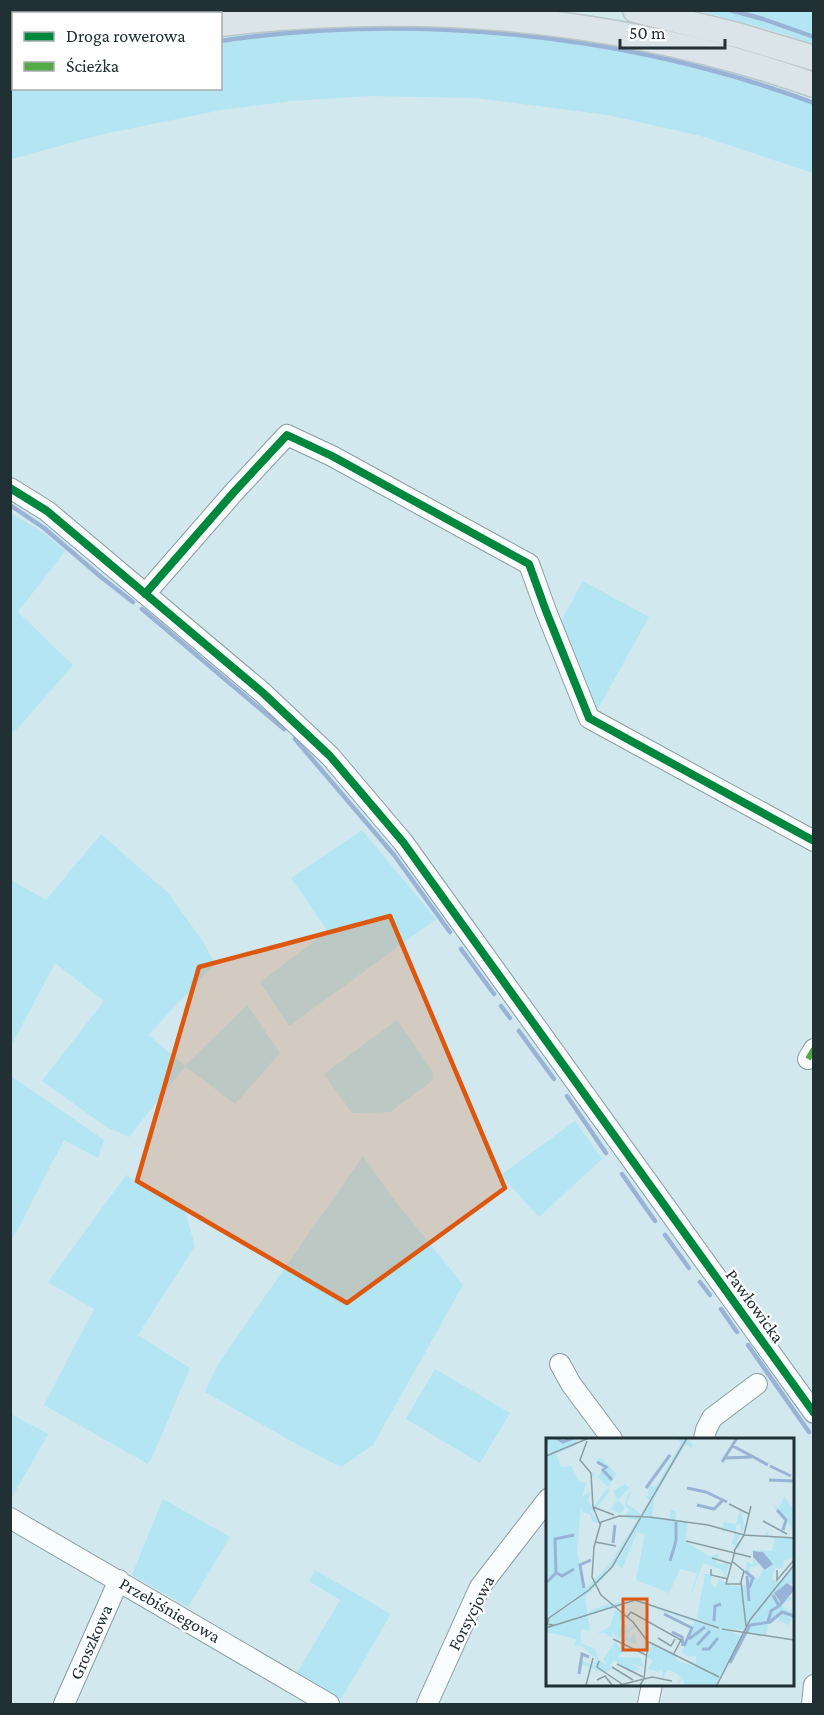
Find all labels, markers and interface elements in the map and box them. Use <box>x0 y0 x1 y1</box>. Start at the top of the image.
legend <box>12 12 222 90</box>
scale bar <box>620 12 725 50</box>
text: 50 m <box>629 23 666 43</box>
text: Droga rowerowa <box>66 26 186 46</box>
text: Ścieżka <box>66 56 119 76</box>
street label: Pawłowicka <box>722 1265 788 1347</box>
inset map <box>546 1438 794 1685</box>
street label: Forsycjowa <box>444 1572 499 1654</box>
street label: Przebiśniegowa <box>116 1573 224 1647</box>
street label: Groszkowa <box>66 1601 116 1683</box>

